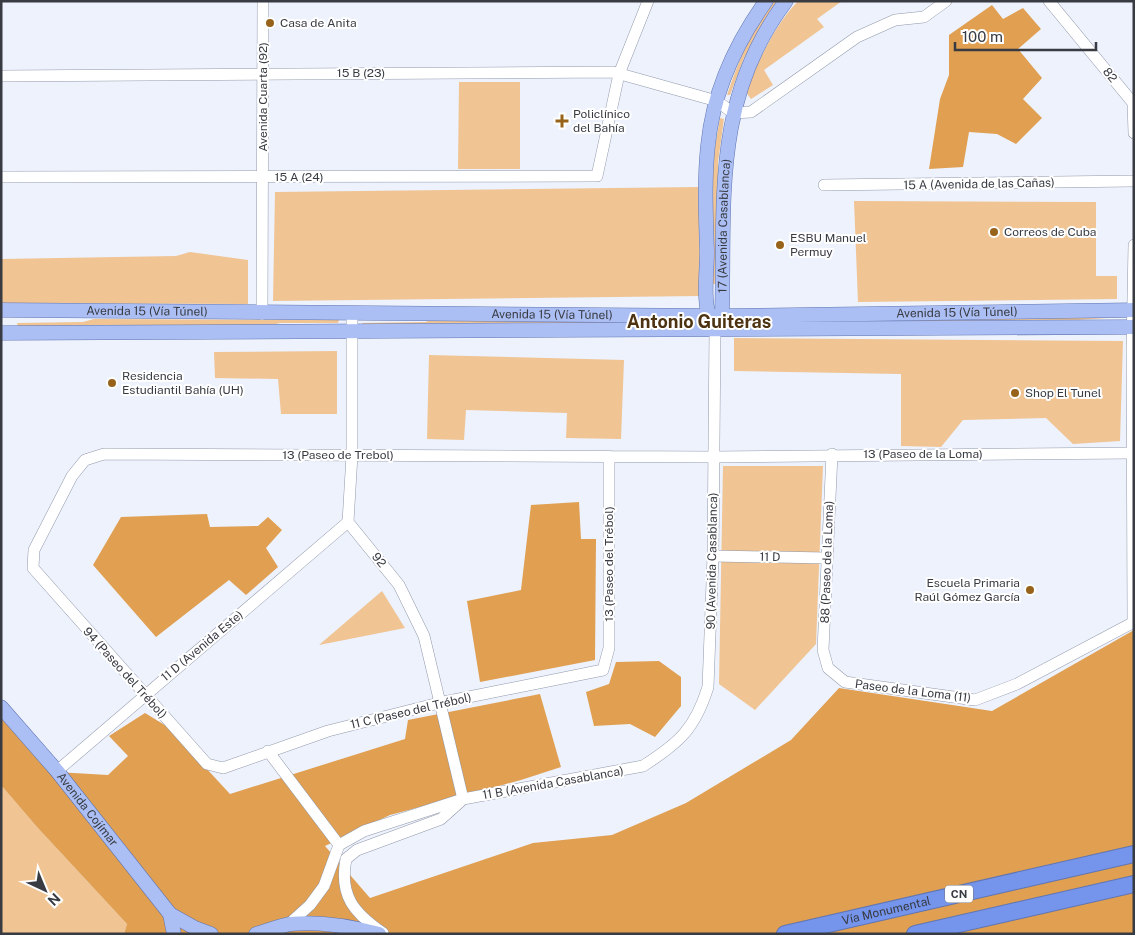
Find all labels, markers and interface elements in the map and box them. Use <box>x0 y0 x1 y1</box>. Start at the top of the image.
place label: Casa de Anita <box>280 16 357 30</box>
marker: Casa de Anita <box>264 17 276 29</box>
scale bar <box>955 20 1096 52</box>
text: 100 m <box>962 28 1003 45</box>
street label: Avenida Cuarta (92) <box>256 42 270 152</box>
street label: 82 <box>1100 65 1120 85</box>
street label: 15 B (23) <box>337 66 385 80</box>
place label: Policlínico del Bahía <box>573 107 630 135</box>
marker: Policlínico del Bahía <box>555 114 569 128</box>
street label: 17 (Avenida Casablanca) <box>715 158 734 293</box>
street label: 15 A (24) <box>275 170 323 184</box>
street label: 15 A (Avenida de las Cañas) <box>903 176 1055 192</box>
place label: Correos de Cuba <box>1004 225 1096 239</box>
marker: Correos de Cuba <box>988 226 1000 238</box>
place label: ESBU Manuel Permuy <box>790 231 867 259</box>
marker: ESBU Manuel Permuy <box>774 239 786 251</box>
street label: Avenida 15 (Vía Túnel) <box>86 304 208 319</box>
street label: Avenida 15 (Vía Túnel) <box>896 305 1018 320</box>
street label: Avenida 15 (Vía Túnel) <box>491 307 613 322</box>
district label: Antonio Guiteras <box>627 311 771 332</box>
place label: Residencia Estudiantil Bahía (UH) <box>122 369 244 397</box>
marker: Residencia Estudiantil Bahía (UH) <box>106 377 118 389</box>
place label: Shop El Tunel <box>1025 386 1102 400</box>
marker: Shop El Tunel <box>1009 387 1021 399</box>
street label: 13 (Paseo de la Loma) <box>863 447 983 461</box>
street label: 13 (Paseo de Trebol) <box>282 448 394 462</box>
street label: 90 (Avenida Casablanca) <box>704 492 720 630</box>
street label: 88 (Paseo de la Loma) <box>818 501 836 623</box>
street label: 13 (Paseo del Trébol) <box>602 506 616 622</box>
street label: 92 <box>369 550 389 570</box>
street label: 11 D <box>759 550 781 564</box>
place label: Escuela Primaria Raúl Gómez García <box>914 576 1020 604</box>
marker: Escuela Primaria Raúl Gómez García <box>1024 584 1036 596</box>
street label: 11 D (Avenida Este) <box>158 608 246 684</box>
street label: 94 (Paseo del Trébol) <box>80 624 170 722</box>
street label: Paseo de la Loma (11) <box>854 677 972 705</box>
street label: 11 C (Paseo del Trébol) <box>349 690 473 732</box>
street label: 11 B (Avenida Casablanca) <box>481 764 625 802</box>
street label: Avenida Cojímar <box>54 770 121 849</box>
north arrow <box>20 865 70 915</box>
road number: CN <box>945 886 973 902</box>
text: N <box>45 890 64 909</box>
street label: Vía Monumental <box>841 894 932 928</box>

